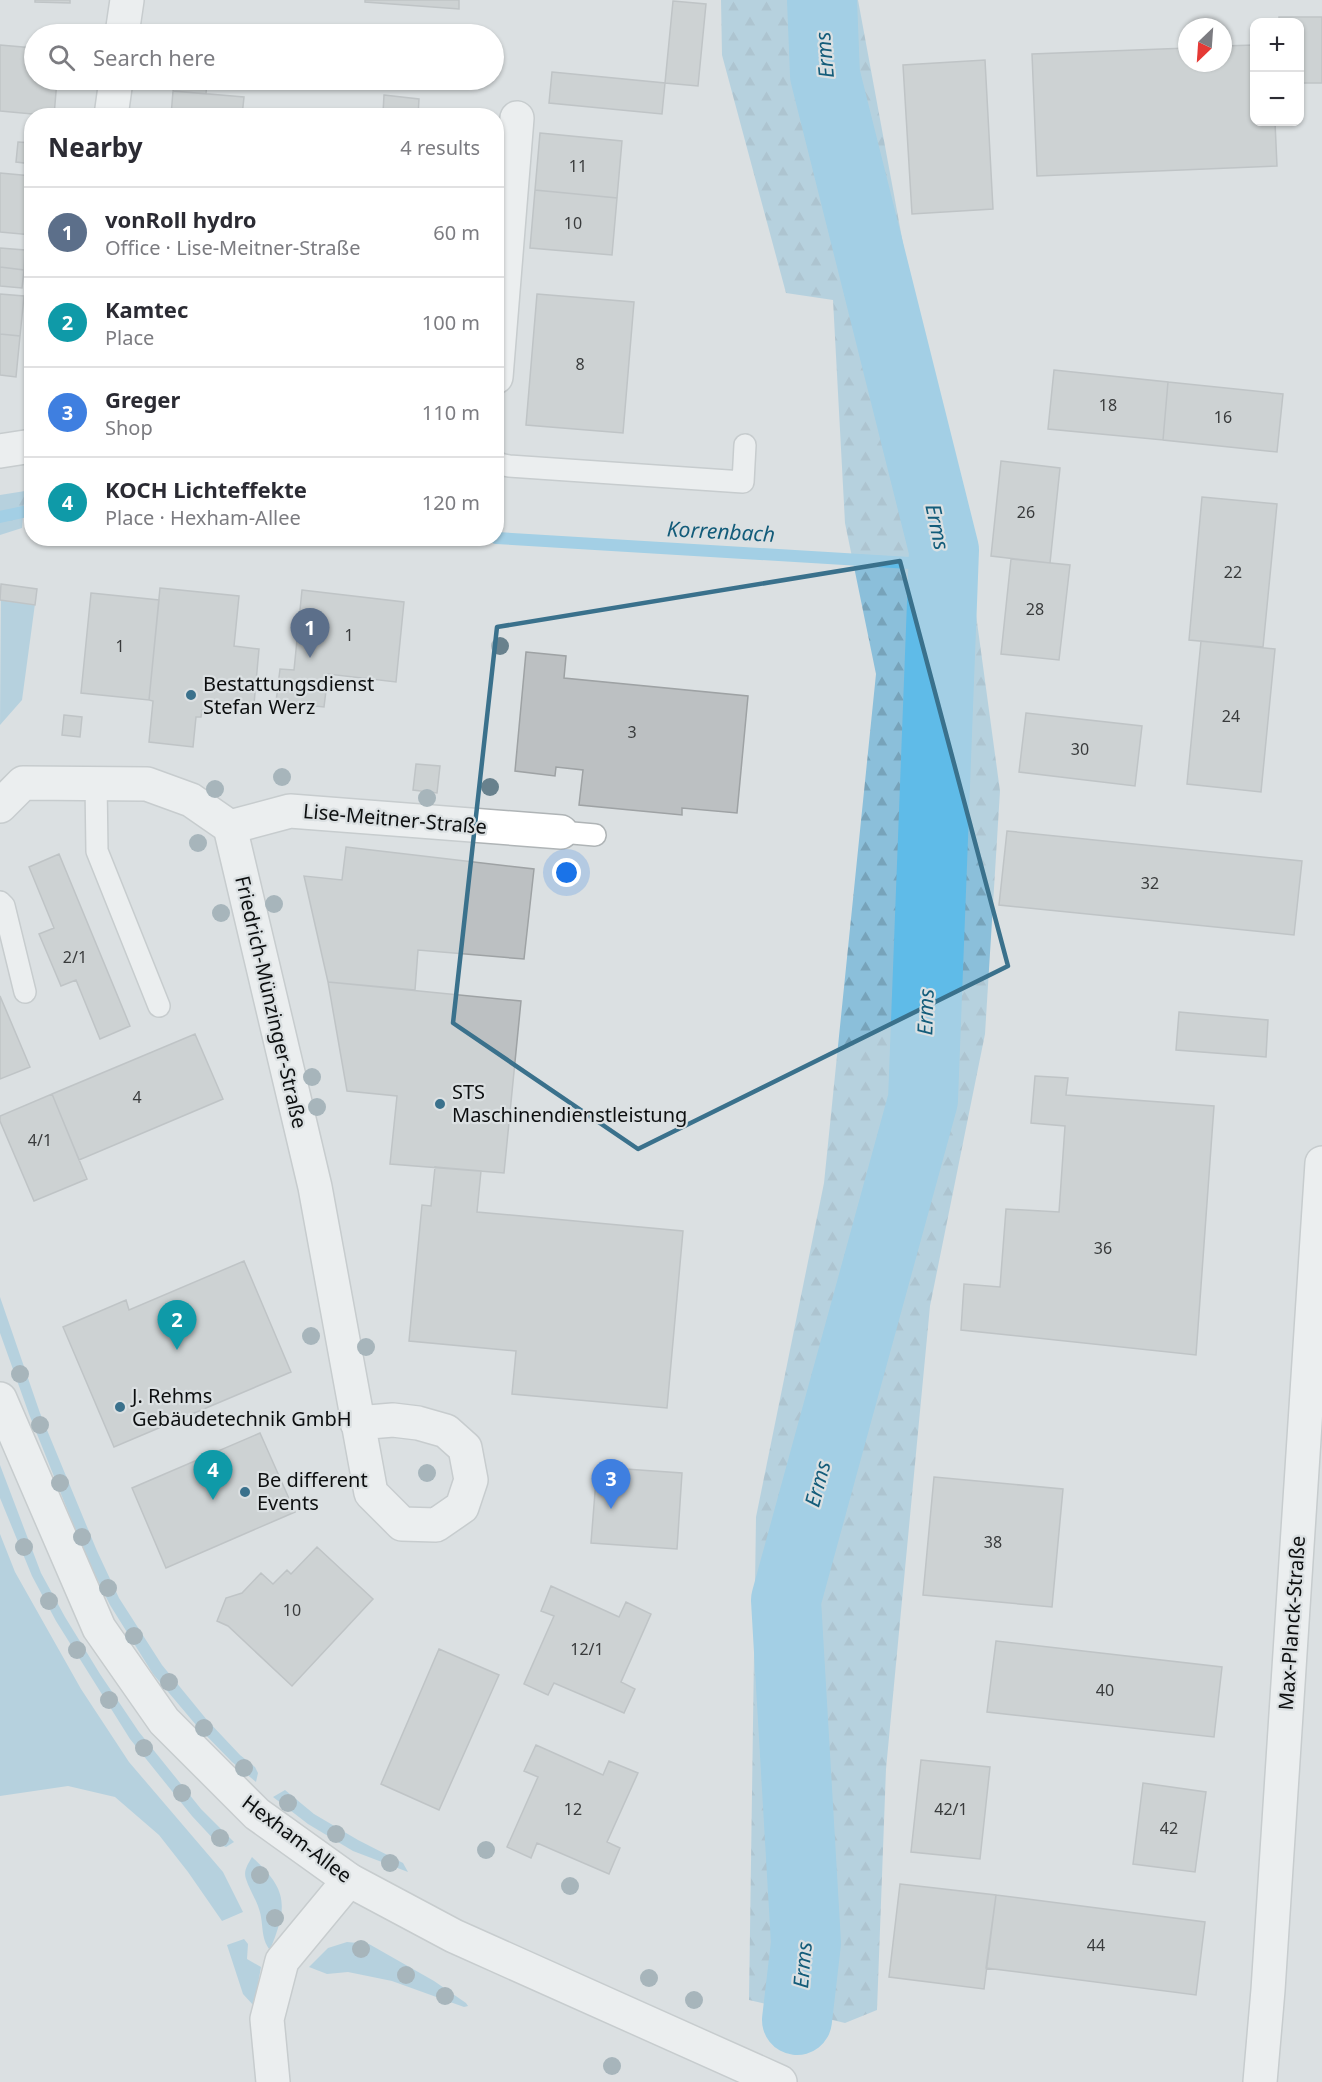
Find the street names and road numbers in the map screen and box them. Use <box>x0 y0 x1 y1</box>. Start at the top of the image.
street label: Lise-Meitner-Straße <box>302 797 488 840</box>
street label: Friedrich-Münzinger-Straße <box>229 873 314 1131</box>
street label: Max-Planck-Straße <box>1272 1535 1311 1711</box>
street label: Hexham-Allee <box>237 1788 358 1889</box>

